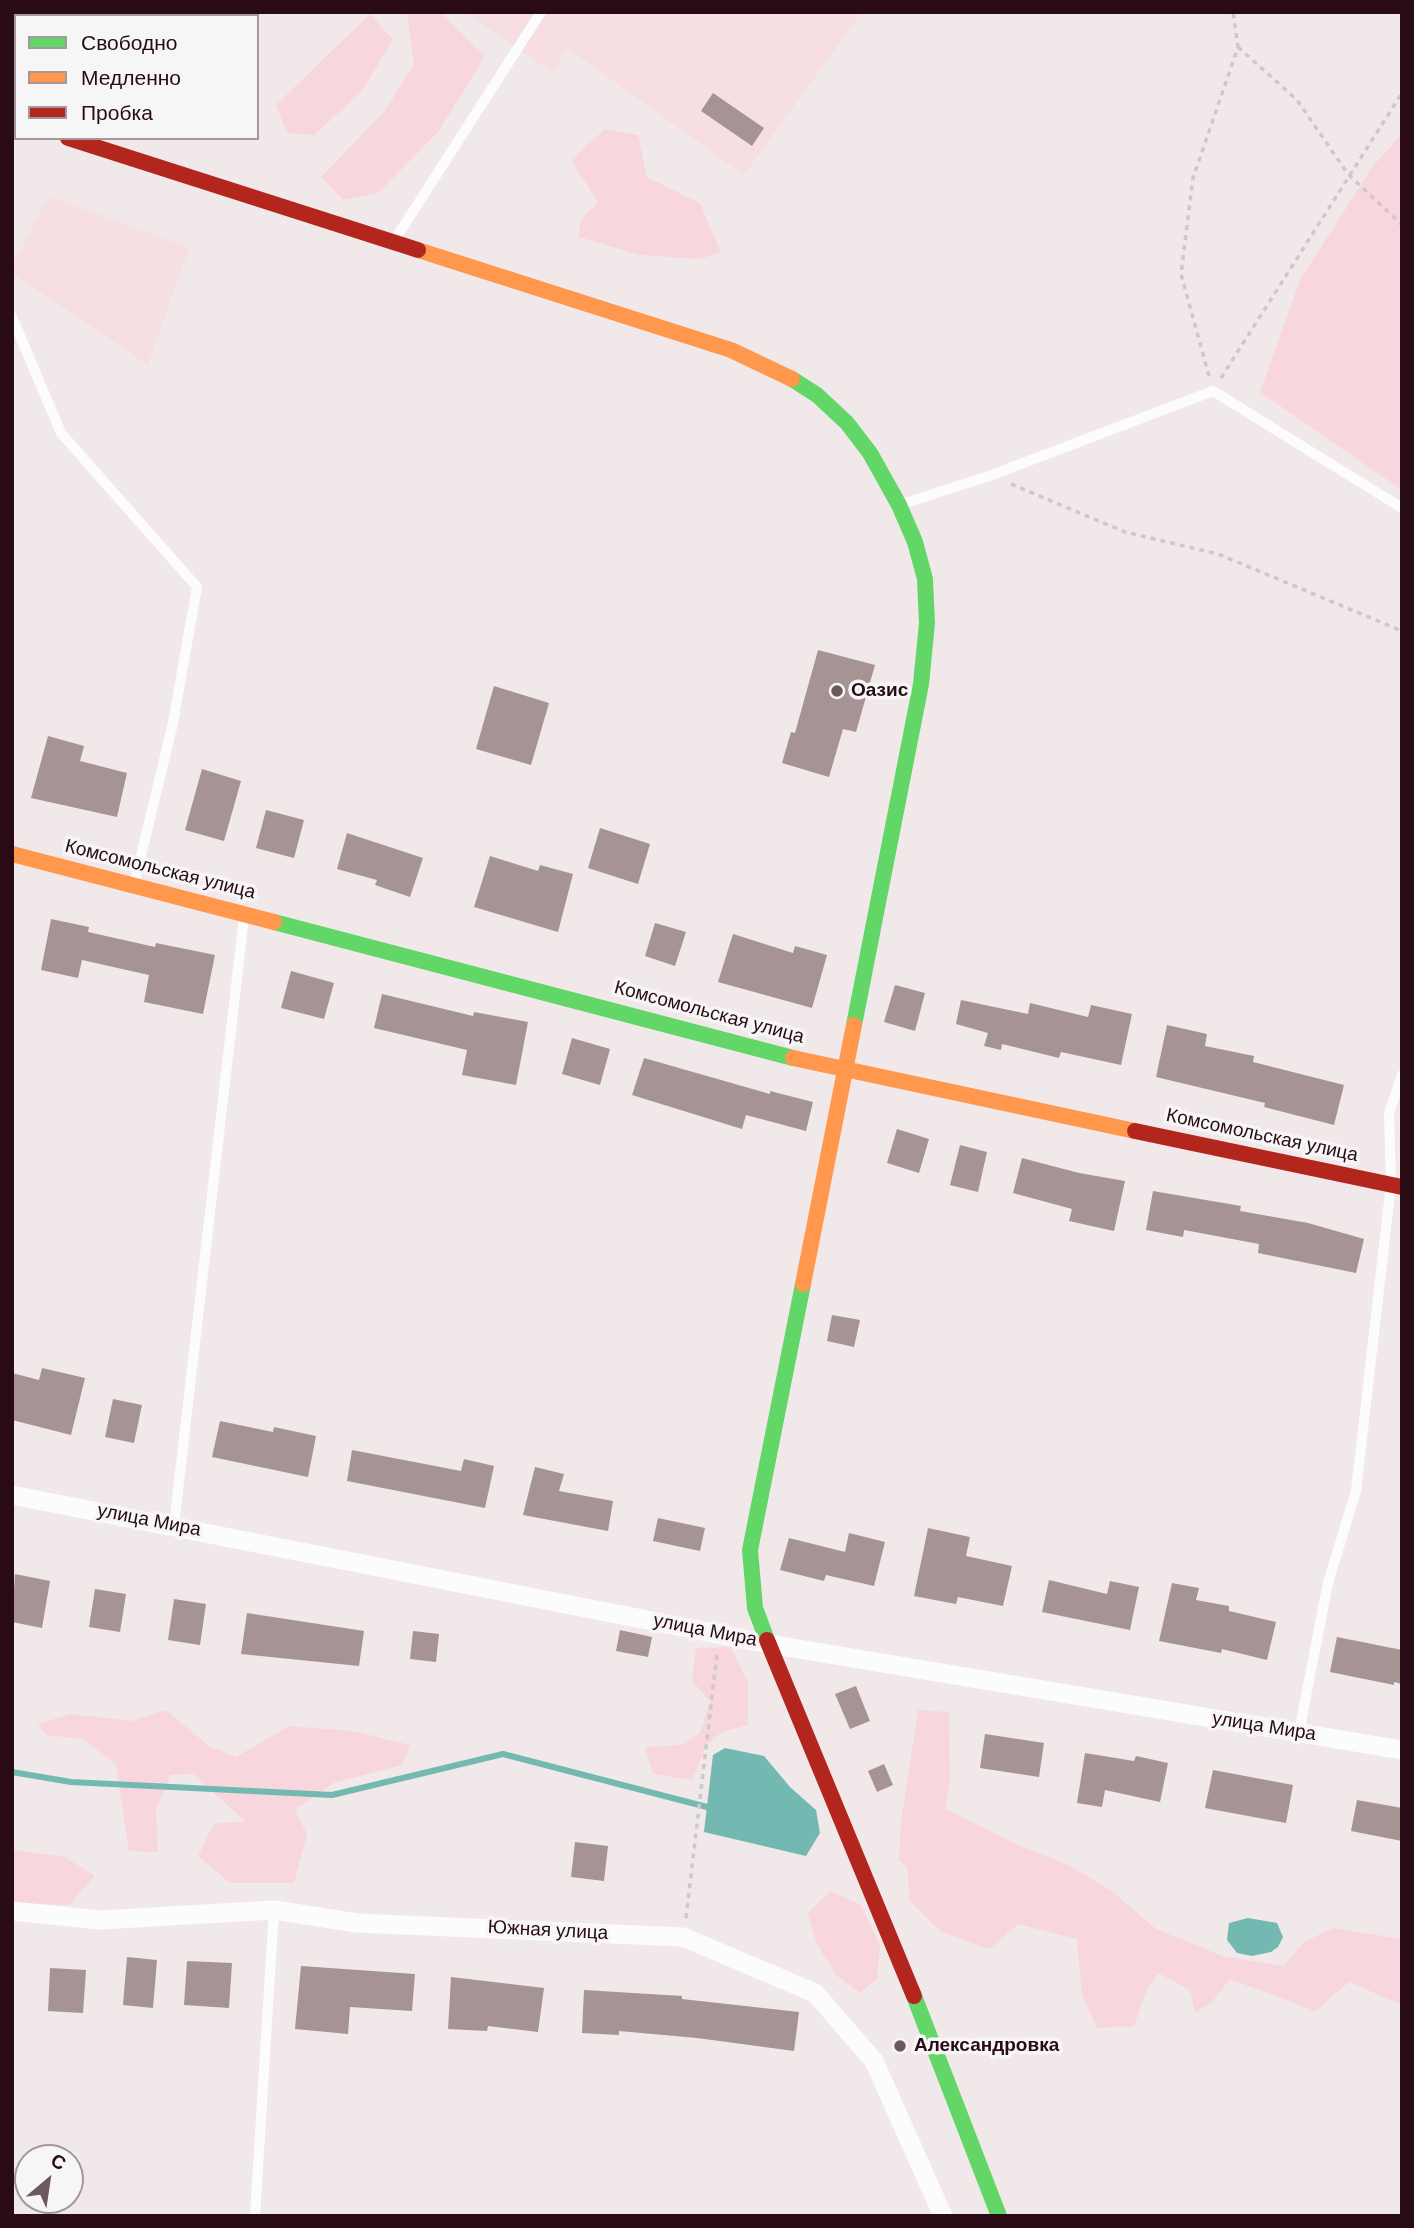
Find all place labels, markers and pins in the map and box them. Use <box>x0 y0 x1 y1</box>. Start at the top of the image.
place label: Оазис <box>851 680 908 702</box>
marker: Оазис <box>829 683 845 699</box>
place label: Александровка <box>914 2035 1059 2057</box>
marker: Александровка <box>892 2038 908 2054</box>

